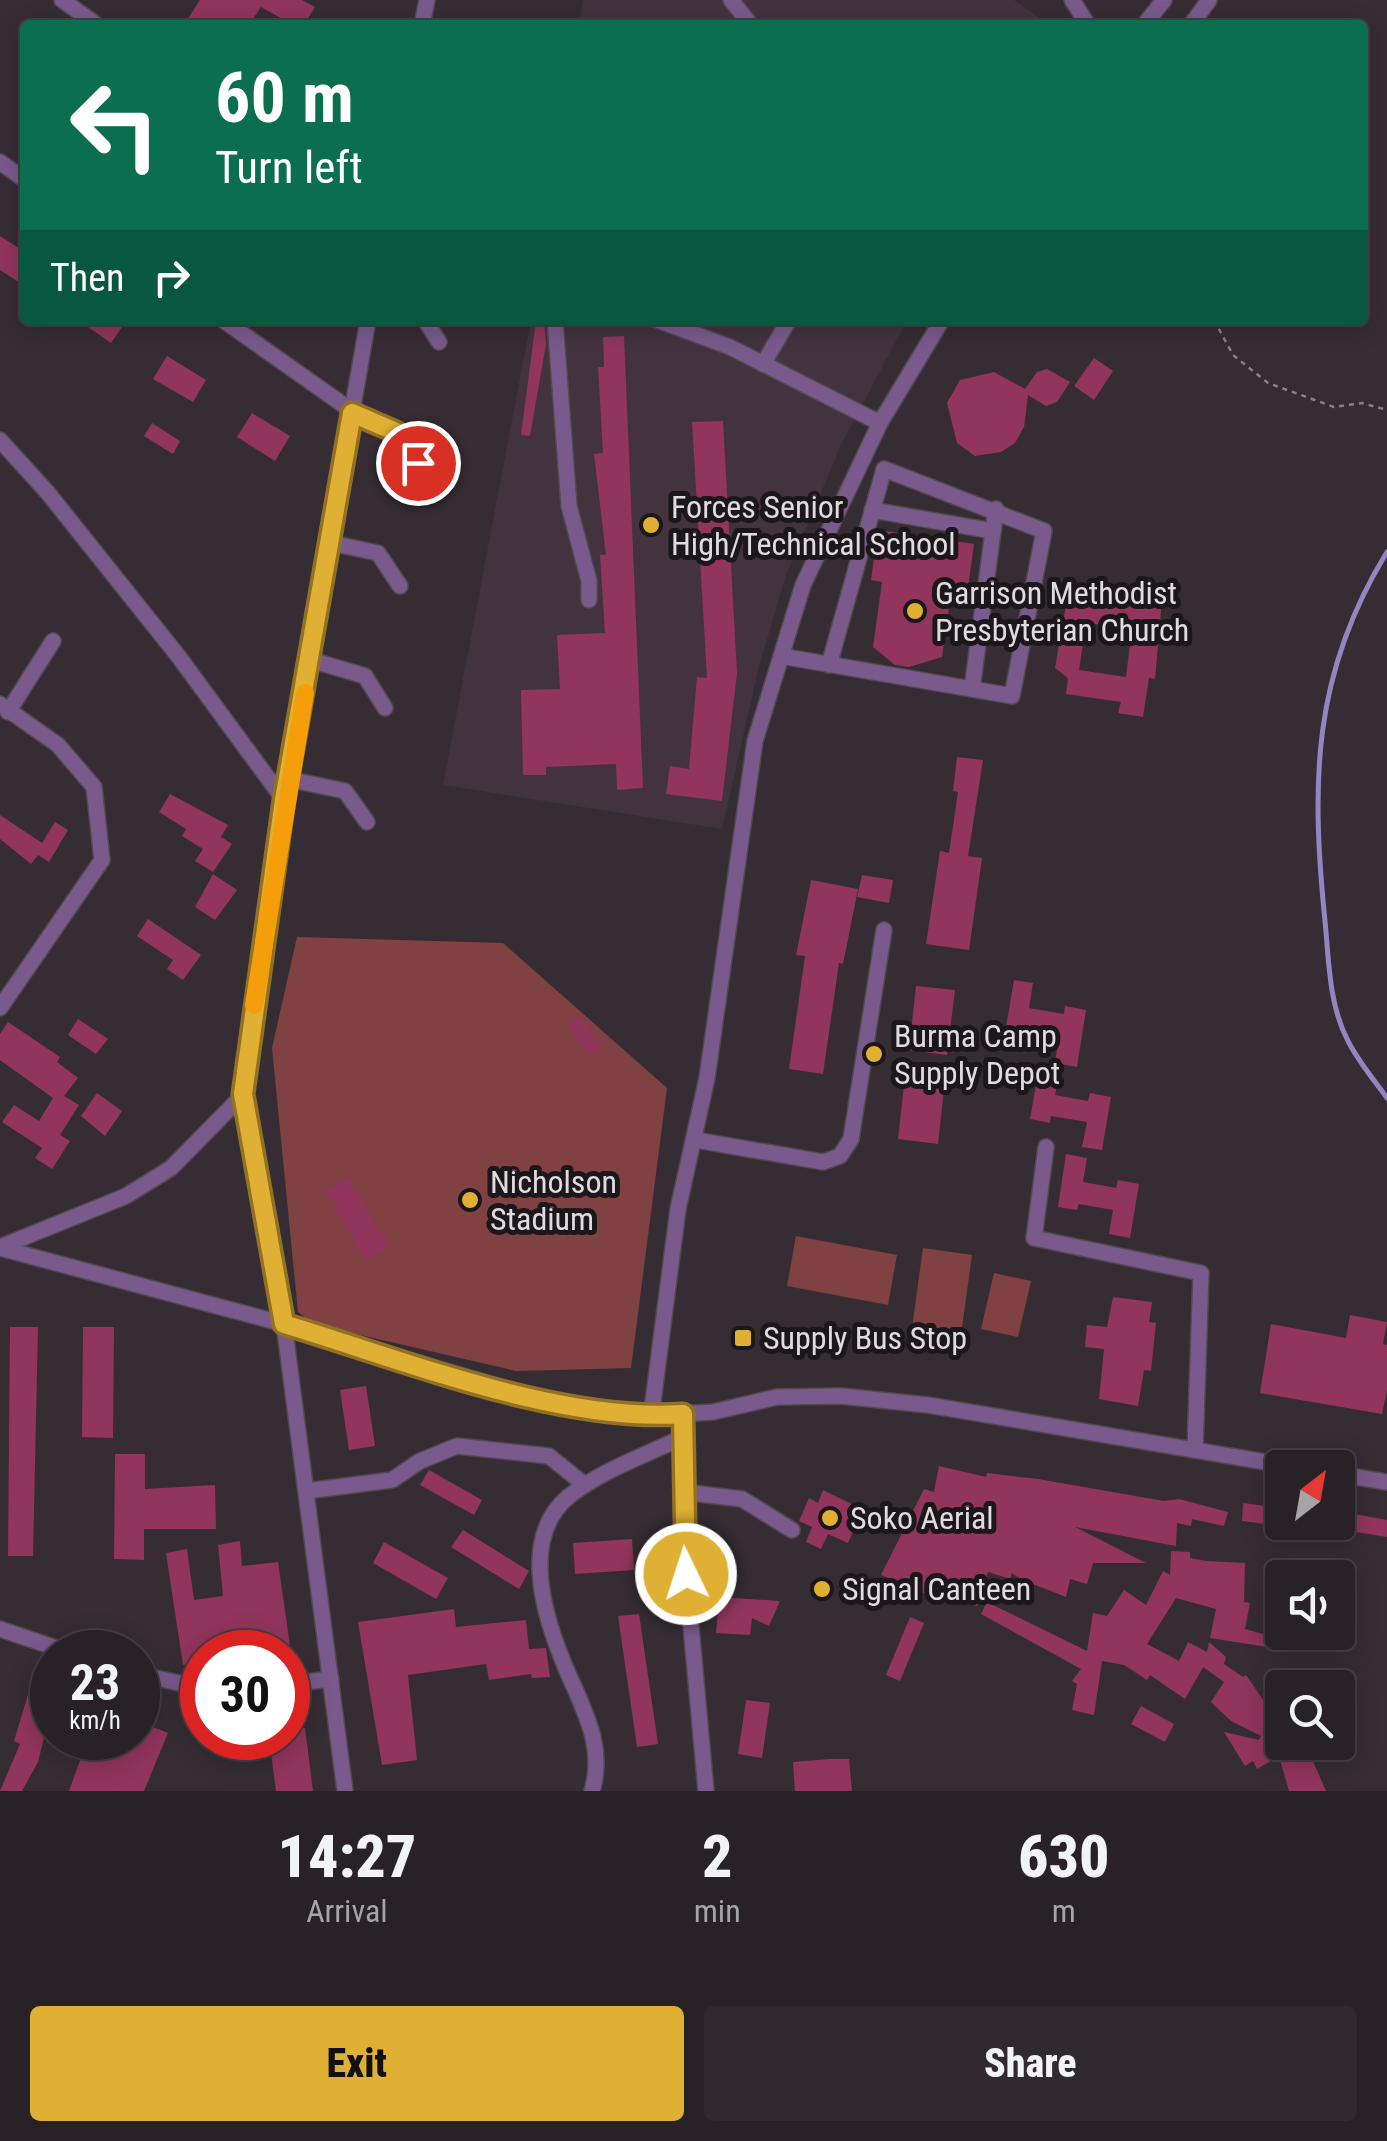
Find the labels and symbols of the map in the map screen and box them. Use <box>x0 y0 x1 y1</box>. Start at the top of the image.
pin <box>376 421 461 506</box>
place label: Forces Senior High/Technical School <box>671 488 956 563</box>
marker: Forces Senior High/Technical School <box>640 514 662 536</box>
place label: Garrison Methodist Presbyterian Church <box>935 574 1189 649</box>
marker: Garrison Methodist Presbyterian Church <box>904 600 926 622</box>
place label: Burma Camp Supply Depot <box>894 1017 1060 1092</box>
marker: Burma Camp Supply Depot <box>863 1043 885 1065</box>
place label: Nicholson Stadium <box>490 1163 617 1238</box>
marker: Nicholson Stadium <box>459 1189 481 1211</box>
place label: Supply Bus Stop <box>763 1319 967 1357</box>
marker: Supply Bus Stop <box>732 1327 754 1349</box>
north arrow <box>1265 1450 1355 1540</box>
place label: Soko Aerial <box>850 1499 994 1537</box>
marker: Soko Aerial <box>819 1507 841 1529</box>
position arrow <box>634 1522 738 1626</box>
place label: Signal Canteen <box>842 1570 1031 1608</box>
marker: Signal Canteen <box>811 1578 833 1600</box>
speed limit sign: 30 <box>180 1630 310 1760</box>

